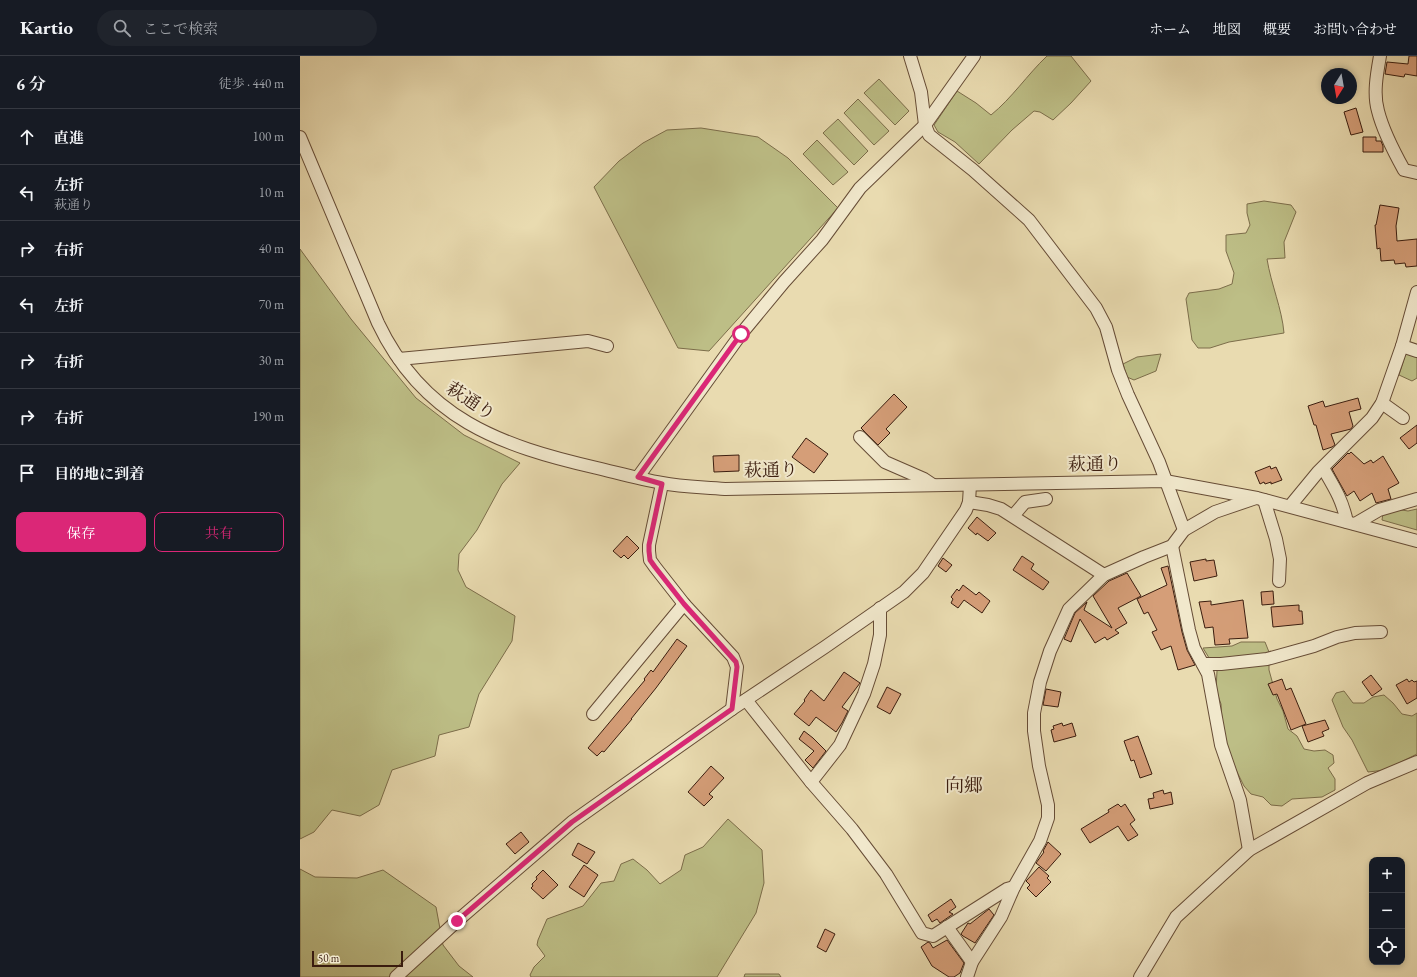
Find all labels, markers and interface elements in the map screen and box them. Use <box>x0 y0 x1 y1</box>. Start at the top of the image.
search box <box>97 10 377 46</box>
text: Kartio <box>20 15 73 40</box>
icon: search <box>111 17 133 39</box>
text: ここで検索 <box>143 19 218 38</box>
text: ホーム <box>1149 20 1191 38</box>
text: 地図 <box>1213 20 1241 38</box>
text: 概要 <box>1263 20 1291 38</box>
text: お問い合わせ <box>1313 20 1397 38</box>
north arrow <box>1321 68 1357 104</box>
text: 6 分 <box>16 73 46 95</box>
text: 徒歩 · 440 m <box>219 75 284 92</box>
icon: ahead <box>16 126 38 148</box>
text: 直進 <box>54 128 84 147</box>
text: 100 m <box>253 128 284 145</box>
text: 左折 <box>54 175 84 194</box>
icon: left <box>16 182 38 204</box>
text: 10 m <box>259 184 284 201</box>
text: 萩通り <box>54 196 93 213</box>
icon: right <box>16 238 38 260</box>
text: 右折 <box>54 240 84 259</box>
text: 40 m <box>259 240 284 257</box>
icon: left <box>16 294 38 316</box>
text: 左折 <box>54 296 84 315</box>
text: 70 m <box>259 296 284 313</box>
route start <box>732 325 750 343</box>
icon: right <box>16 350 38 372</box>
text: 右折 <box>54 352 84 371</box>
text: 30 m <box>259 352 284 369</box>
street label: 萩通り <box>442 376 500 425</box>
icon: right <box>16 406 38 428</box>
text: 右折 <box>54 408 84 427</box>
text: 190 m <box>253 408 284 425</box>
street label: 萩通り <box>1068 452 1122 475</box>
street label: 萩通り <box>744 458 798 481</box>
icon: arrive <box>16 462 38 484</box>
text: 目的地に到着 <box>54 464 144 483</box>
button: 保存 <box>16 512 146 552</box>
button: 共有 <box>154 512 284 552</box>
district label: 向郷 <box>945 773 983 798</box>
map controls <box>1369 857 1405 965</box>
button: + <box>1369 857 1405 893</box>
button: − <box>1369 893 1405 929</box>
route end <box>448 912 466 930</box>
button: locate <box>1369 929 1405 965</box>
scale bar <box>312 949 403 968</box>
text: 50 m <box>318 951 339 965</box>

